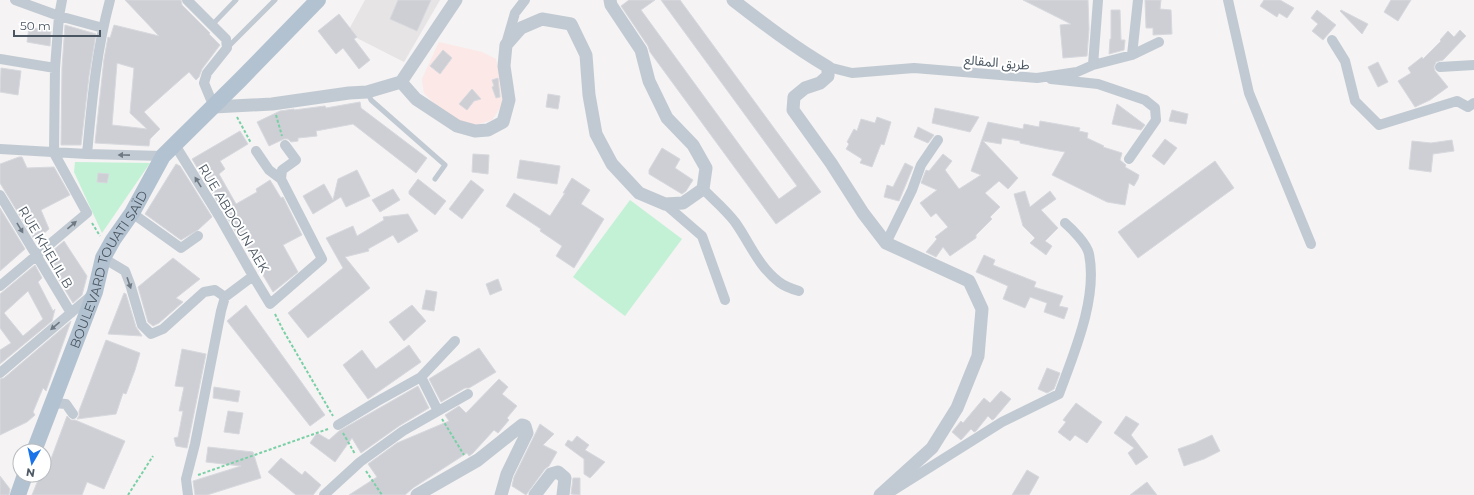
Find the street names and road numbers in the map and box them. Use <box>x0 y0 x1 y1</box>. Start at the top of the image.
street label: طريق المقالع <box>963 51 1031 76</box>
street label: RUE ABDOUN AEK <box>195 161 273 276</box>
street label: BOULEVARD TOUATI SAÏD <box>66 187 151 351</box>
street label: RUE KHELIL B <box>15 203 77 291</box>

